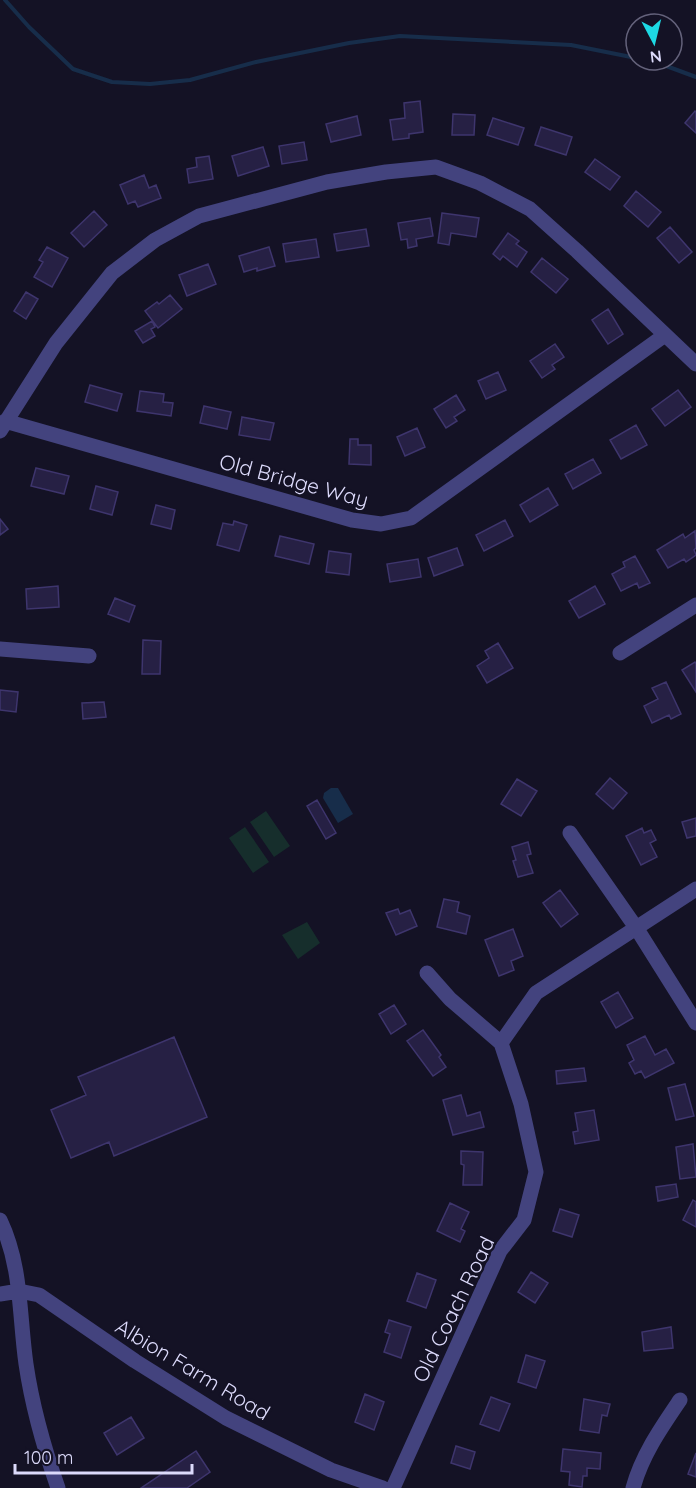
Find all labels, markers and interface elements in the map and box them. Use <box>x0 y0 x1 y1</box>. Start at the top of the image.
north arrow <box>624 12 684 72</box>
text: N <box>649 46 663 68</box>
street label: Old Bridge Way <box>217 448 371 512</box>
street label: Old Coach Road <box>406 1232 500 1386</box>
street label: Albion Farm Road <box>111 1313 275 1425</box>
scale bar <box>15 1437 192 1475</box>
text: 100 m <box>24 1446 73 1469</box>

